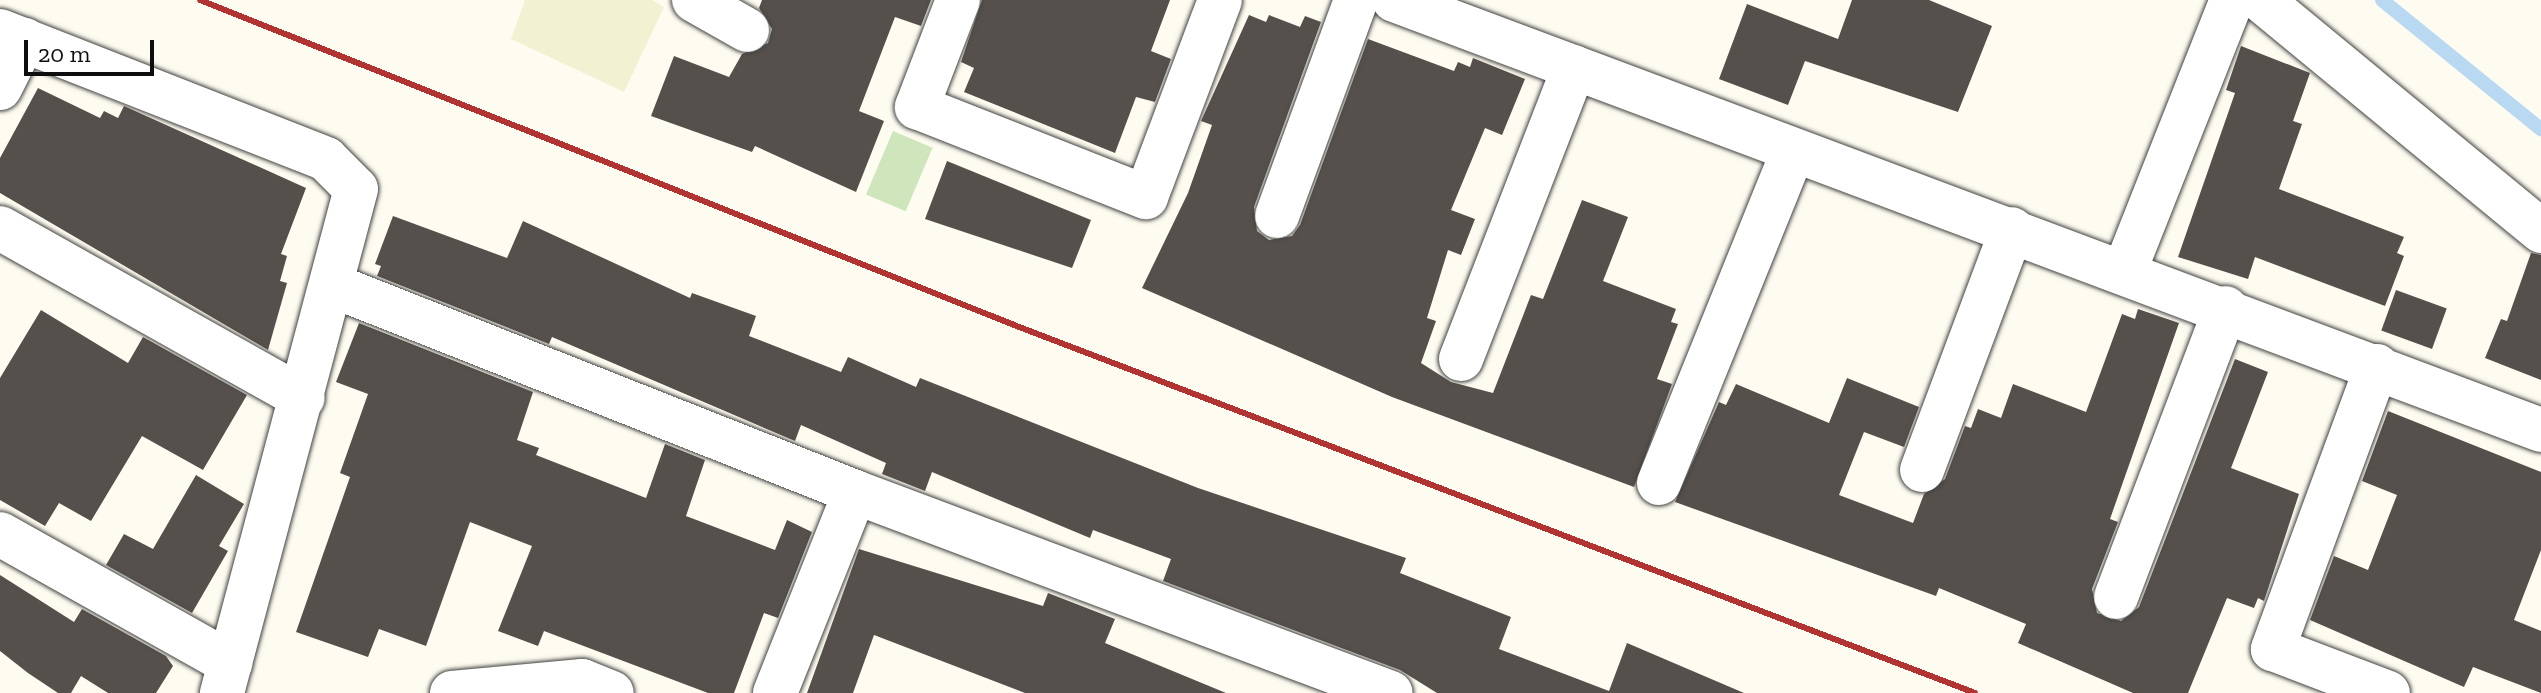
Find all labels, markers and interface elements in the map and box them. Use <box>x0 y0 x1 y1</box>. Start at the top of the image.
scale bar <box>28 24 158 74</box>
text: 20 m <box>38 39 90 68</box>

